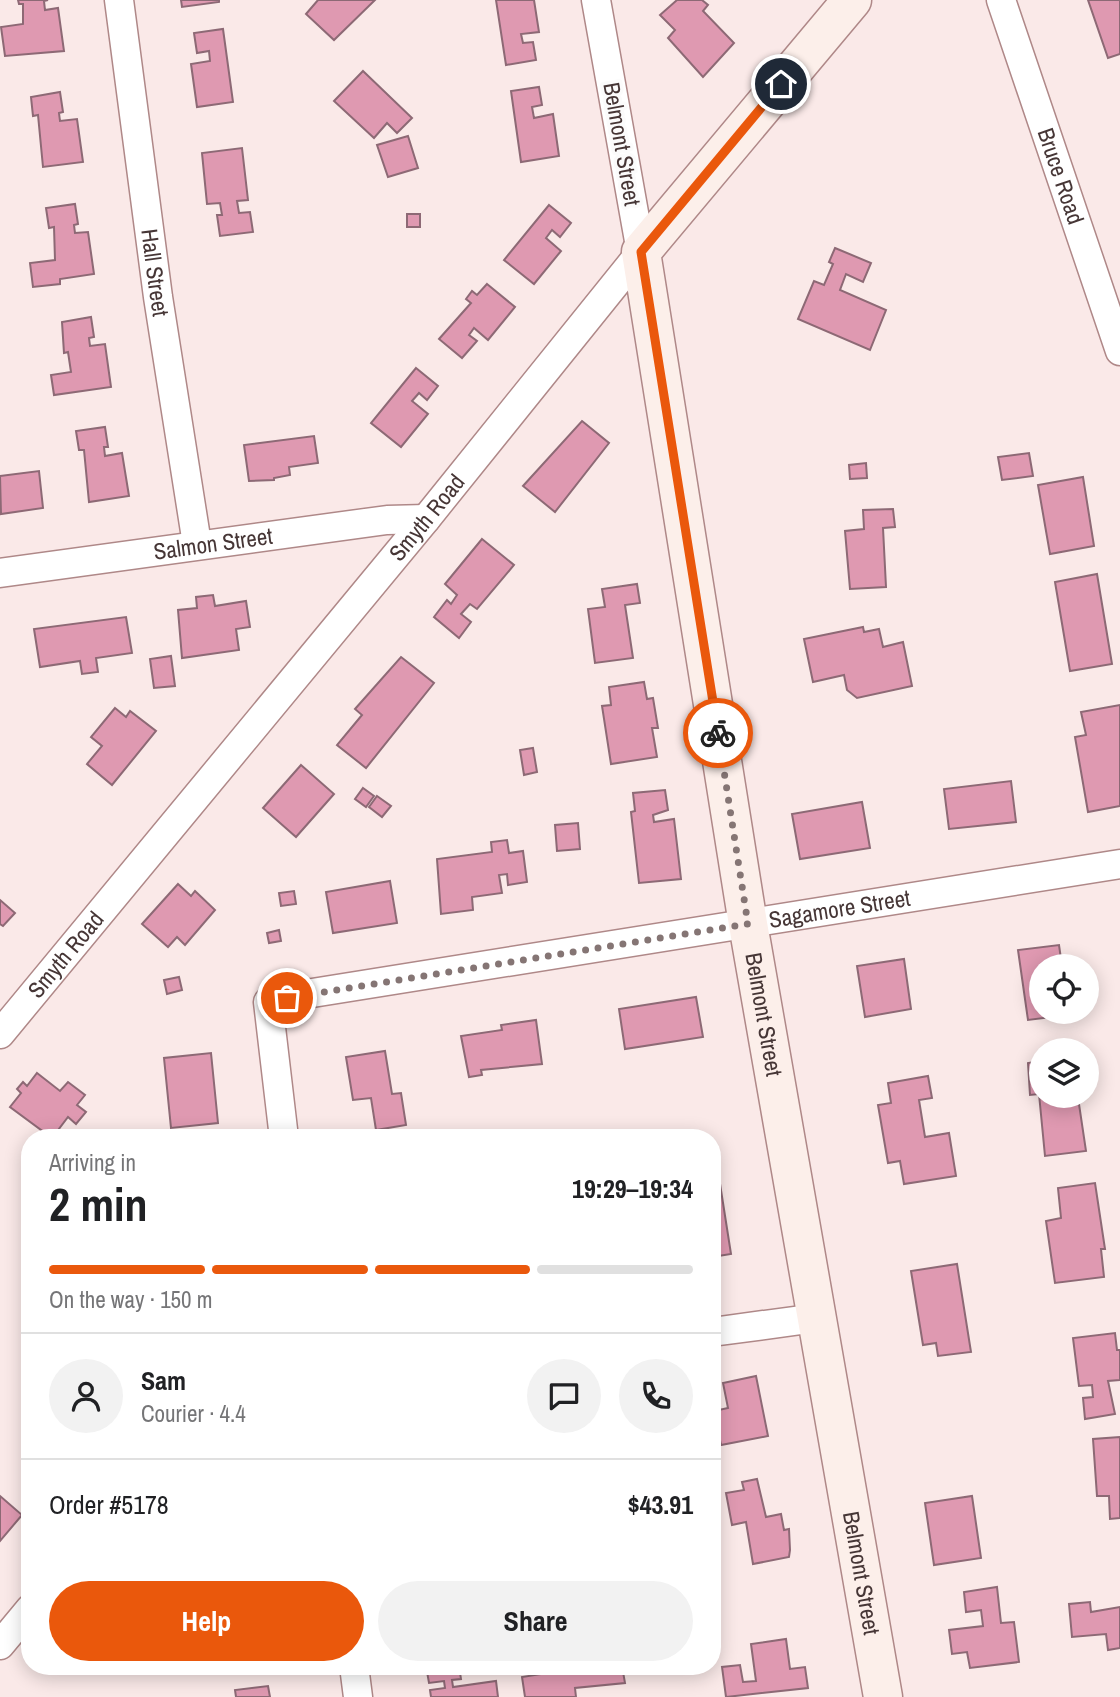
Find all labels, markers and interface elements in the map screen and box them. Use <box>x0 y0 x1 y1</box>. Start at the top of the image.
pin <box>751 54 811 114</box>
icon: home <box>762 65 800 103</box>
street label: Belmont Street <box>596 80 649 208</box>
street label: Bruce Road <box>1031 124 1092 228</box>
street label: Hall Street <box>134 227 177 319</box>
street label: Smyth Road <box>382 467 471 567</box>
street label: Salmon Street <box>152 520 274 567</box>
courier <box>683 698 753 768</box>
icon: bike <box>699 714 737 752</box>
street label: Sagamore Street <box>766 882 912 935</box>
street label: Smyth Road <box>20 904 110 1004</box>
street label: Belmont Street <box>738 950 790 1079</box>
map controls <box>1029 954 1099 1108</box>
button: locate <box>1029 954 1099 1024</box>
pin <box>257 968 317 1028</box>
icon: bag <box>268 979 306 1017</box>
button: layers <box>1029 1038 1099 1108</box>
text: Arriving in <box>49 1147 136 1178</box>
text: 19:29–19:34 <box>572 1171 693 1206</box>
text: 2 min <box>49 1173 148 1235</box>
text: On the way · 150 m <box>49 1284 213 1315</box>
button: person <box>49 1359 123 1433</box>
button: chat <box>527 1359 601 1433</box>
button: phone <box>619 1359 693 1433</box>
text: Sam <box>141 1363 186 1398</box>
text: Courier · 4.4 <box>141 1398 246 1429</box>
text: Order #5178 <box>49 1487 169 1522</box>
text: $43.91 <box>628 1487 693 1522</box>
street label: Belmont Street <box>836 1509 888 1637</box>
button: Help <box>49 1581 364 1661</box>
button: Share <box>378 1581 693 1661</box>

